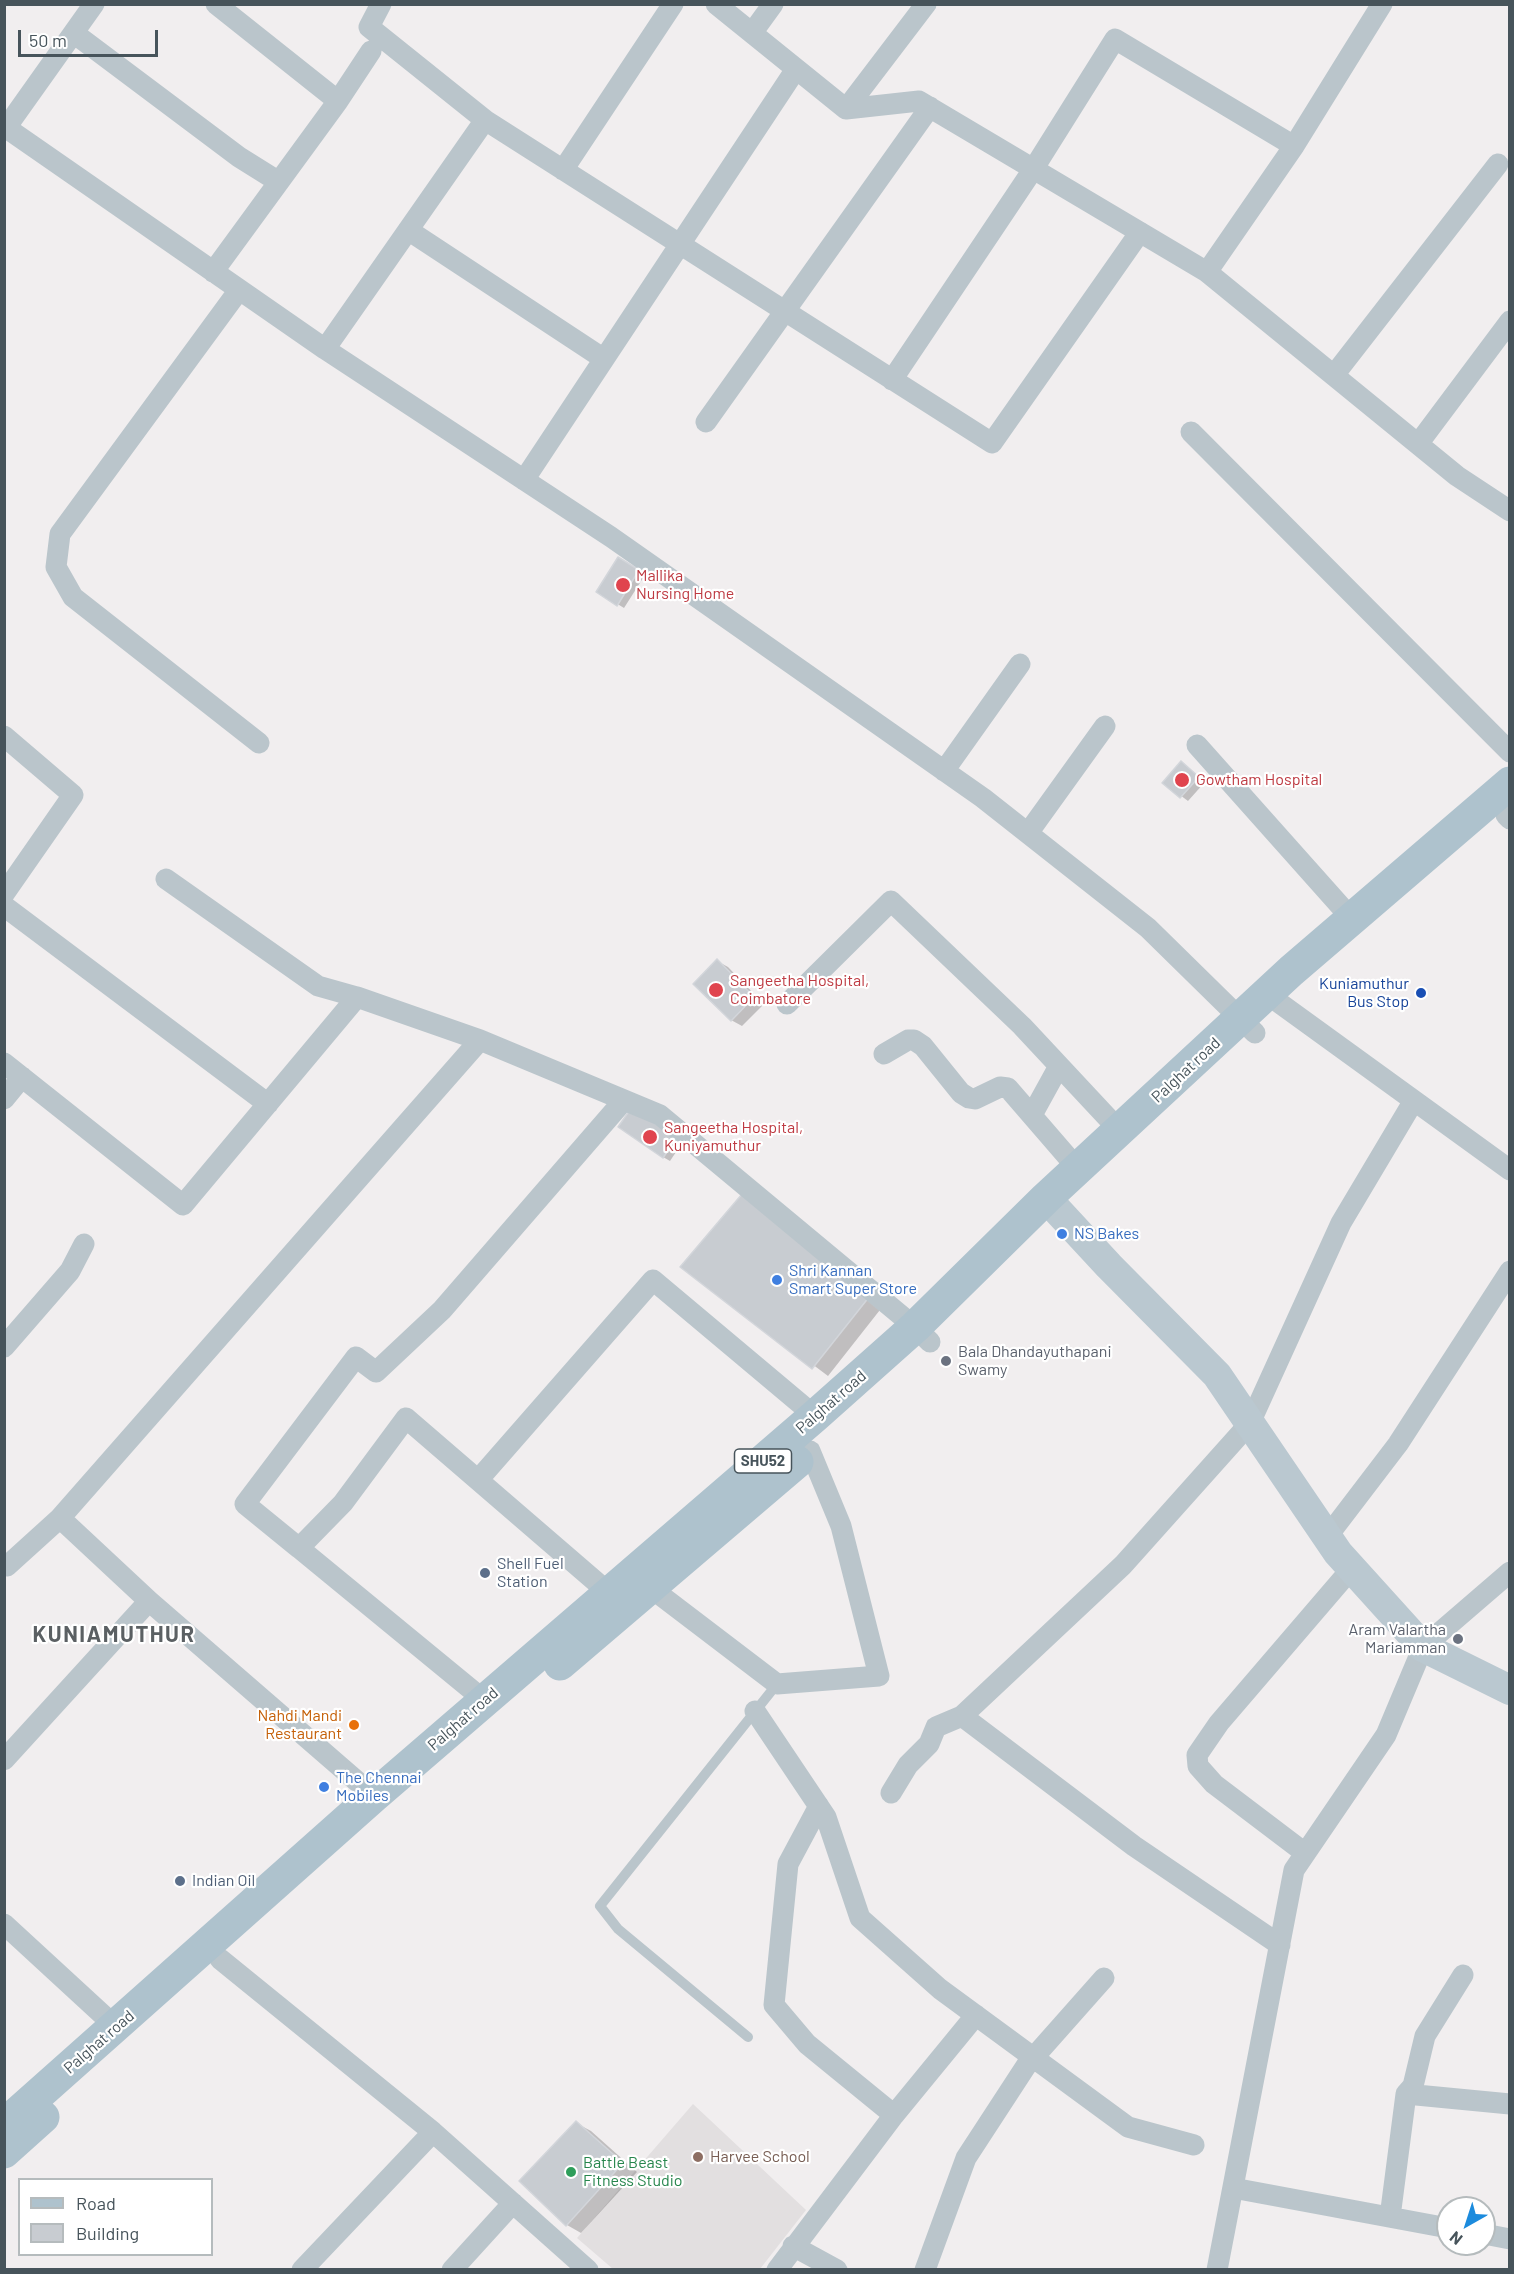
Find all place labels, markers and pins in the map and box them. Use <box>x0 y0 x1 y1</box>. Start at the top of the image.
place label: Mallika Nursing Home <box>636 566 734 604</box>
marker: Mallika Nursing Home <box>614 576 632 594</box>
place label: Gowtham Hospital <box>1196 770 1322 790</box>
marker: Gowtham Hospital <box>1173 771 1191 789</box>
place label: Sangeetha Hospital, Coimbatore <box>730 971 869 1009</box>
place label: Kuniamuthur Bus Stop <box>1319 974 1409 1012</box>
marker: Sangeetha Hospital, Coimbatore <box>707 981 725 999</box>
marker: Kuniamuthur Bus Stop <box>1414 986 1428 1000</box>
place label: Sangeetha Hospital, Kuniyamuthur <box>664 1118 803 1156</box>
marker: Sangeetha Hospital, Kuniyamuthur <box>641 1128 659 1146</box>
place label: NS Bakes <box>1074 1224 1139 1244</box>
marker: NS Bakes <box>1055 1227 1069 1241</box>
place label: Shri Kannan Smart Super Store <box>789 1261 917 1299</box>
marker: Shri Kannan Smart Super Store <box>770 1273 784 1287</box>
place label: Bala Dhandayuthapani Swamy <box>958 1342 1111 1380</box>
marker: Bala Dhandayuthapani Swamy <box>939 1354 953 1368</box>
place label: Shell Fuel Station <box>497 1554 564 1592</box>
marker: Shell Fuel Station <box>478 1566 492 1580</box>
place label: Aram Valartha Mariamman <box>1349 1620 1446 1658</box>
marker: Aram Valartha Mariamman <box>1451 1632 1465 1646</box>
place label: Nahdi Mandi Restaurant <box>258 1706 342 1744</box>
marker: Nahdi Mandi Restaurant <box>347 1718 361 1732</box>
place label: The Chennai Mobiles <box>336 1768 422 1806</box>
marker: The Chennai Mobiles <box>317 1780 331 1794</box>
place label: Indian Oil <box>192 1871 255 1891</box>
marker: Indian Oil <box>173 1874 187 1888</box>
place label: Harvee School <box>710 2147 810 2167</box>
marker: Harvee School <box>691 2150 705 2164</box>
place label: Battle Beast Fitness Studio <box>583 2153 683 2191</box>
marker: Battle Beast Fitness Studio <box>564 2165 578 2179</box>

